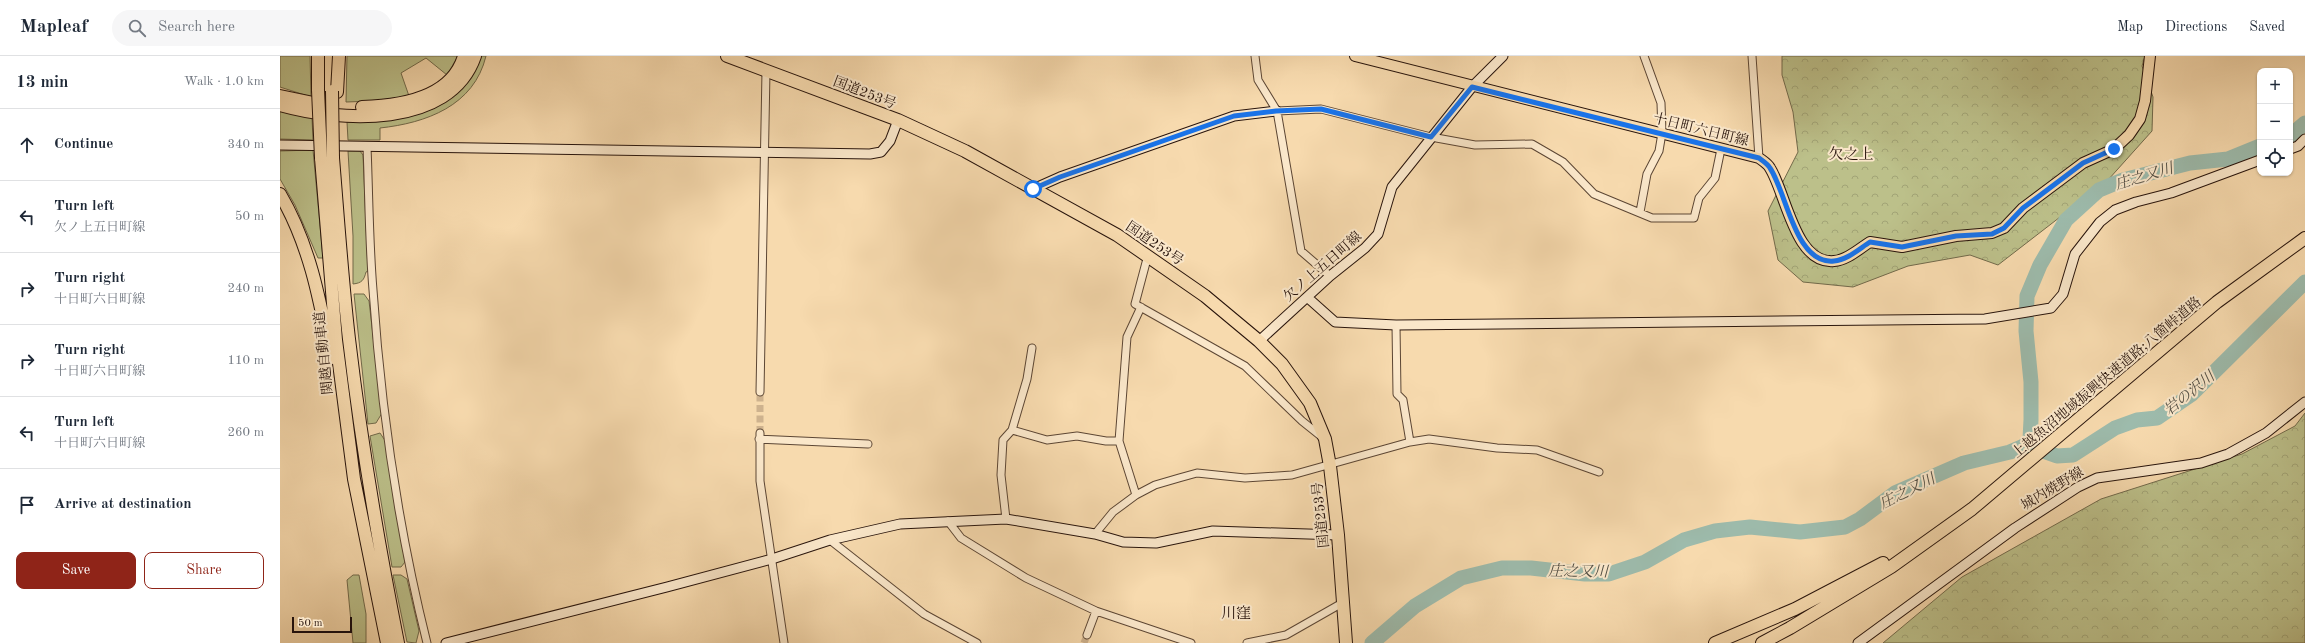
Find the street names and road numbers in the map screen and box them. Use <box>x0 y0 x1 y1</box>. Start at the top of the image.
street label: 国道253号 <box>831 74 898 111</box>
street label: 十日町六日町線 <box>1652 110 1750 149</box>
street label: 国道253号 <box>1123 219 1186 268</box>
street label: 欠ノ上五日町線 <box>1280 229 1364 304</box>
street label: 上越魚沼地域振興快速道路;八箇峠道路 <box>2009 294 2204 461</box>
street label: 関越自動車道 <box>312 310 335 396</box>
street label: 城内焼野線 <box>2018 464 2086 513</box>
street label: 国道253号 <box>1310 481 1331 549</box>

